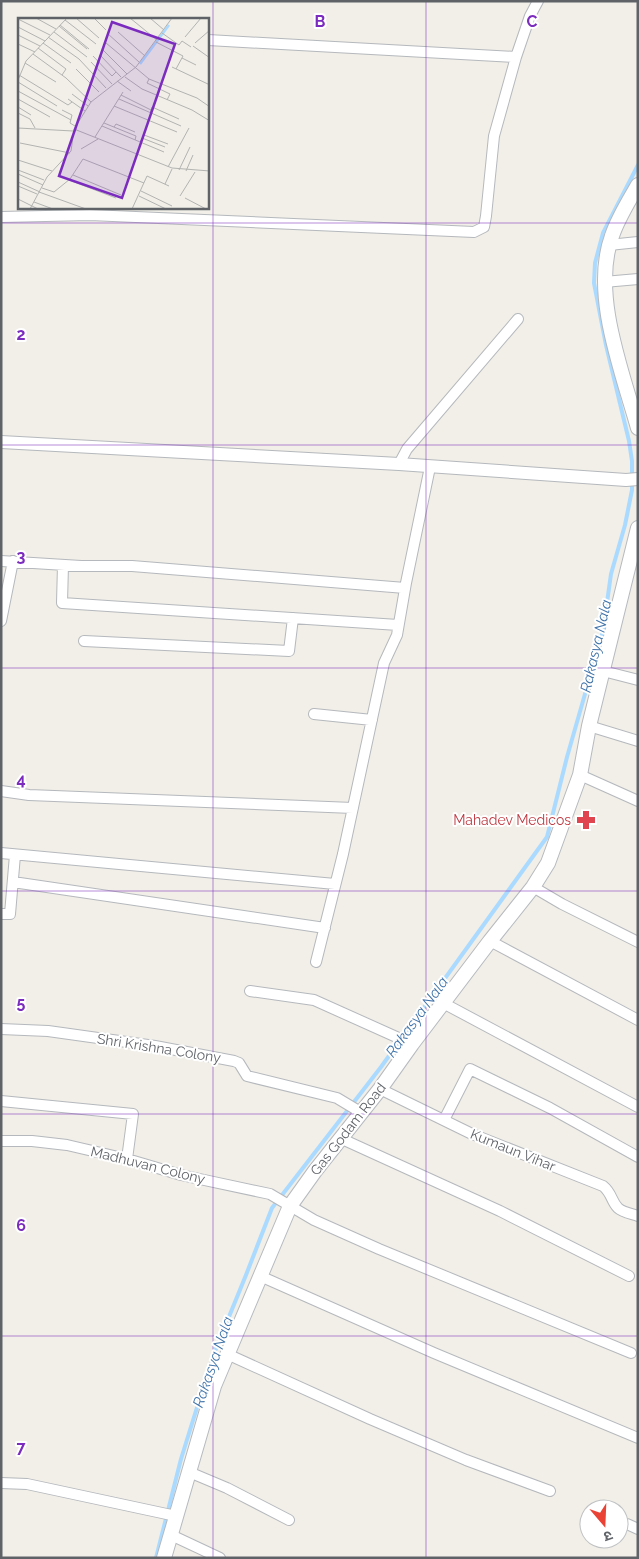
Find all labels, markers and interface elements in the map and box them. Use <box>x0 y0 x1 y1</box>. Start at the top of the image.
text: B <box>315 12 326 31</box>
text: C <box>527 12 538 31</box>
inset map <box>18 18 209 209</box>
text: 2 <box>16 325 26 344</box>
text: 3 <box>17 547 26 566</box>
water label: Rakasya Nala <box>577 598 615 694</box>
text: 4 <box>16 770 26 789</box>
pharmacy icon: Mahadev Medicos <box>575 809 597 831</box>
place label: Mahadev Medicos <box>453 812 571 828</box>
water label: Rakasya Nala <box>382 973 452 1061</box>
text: 5 <box>17 993 26 1012</box>
street label: Shri Krishna Colony <box>96 1030 222 1066</box>
street label: Gas Godam Road <box>307 1080 389 1178</box>
street label: Kumaun Vihar <box>468 1126 558 1174</box>
street label: Madhuvan Colony <box>89 1143 207 1187</box>
text: 6 <box>16 1216 26 1235</box>
water label: Rakasya Nala <box>189 1314 237 1410</box>
text: 7 <box>17 1438 26 1457</box>
north arrow <box>579 1499 629 1549</box>
text: उ <box>601 1527 615 1545</box>

